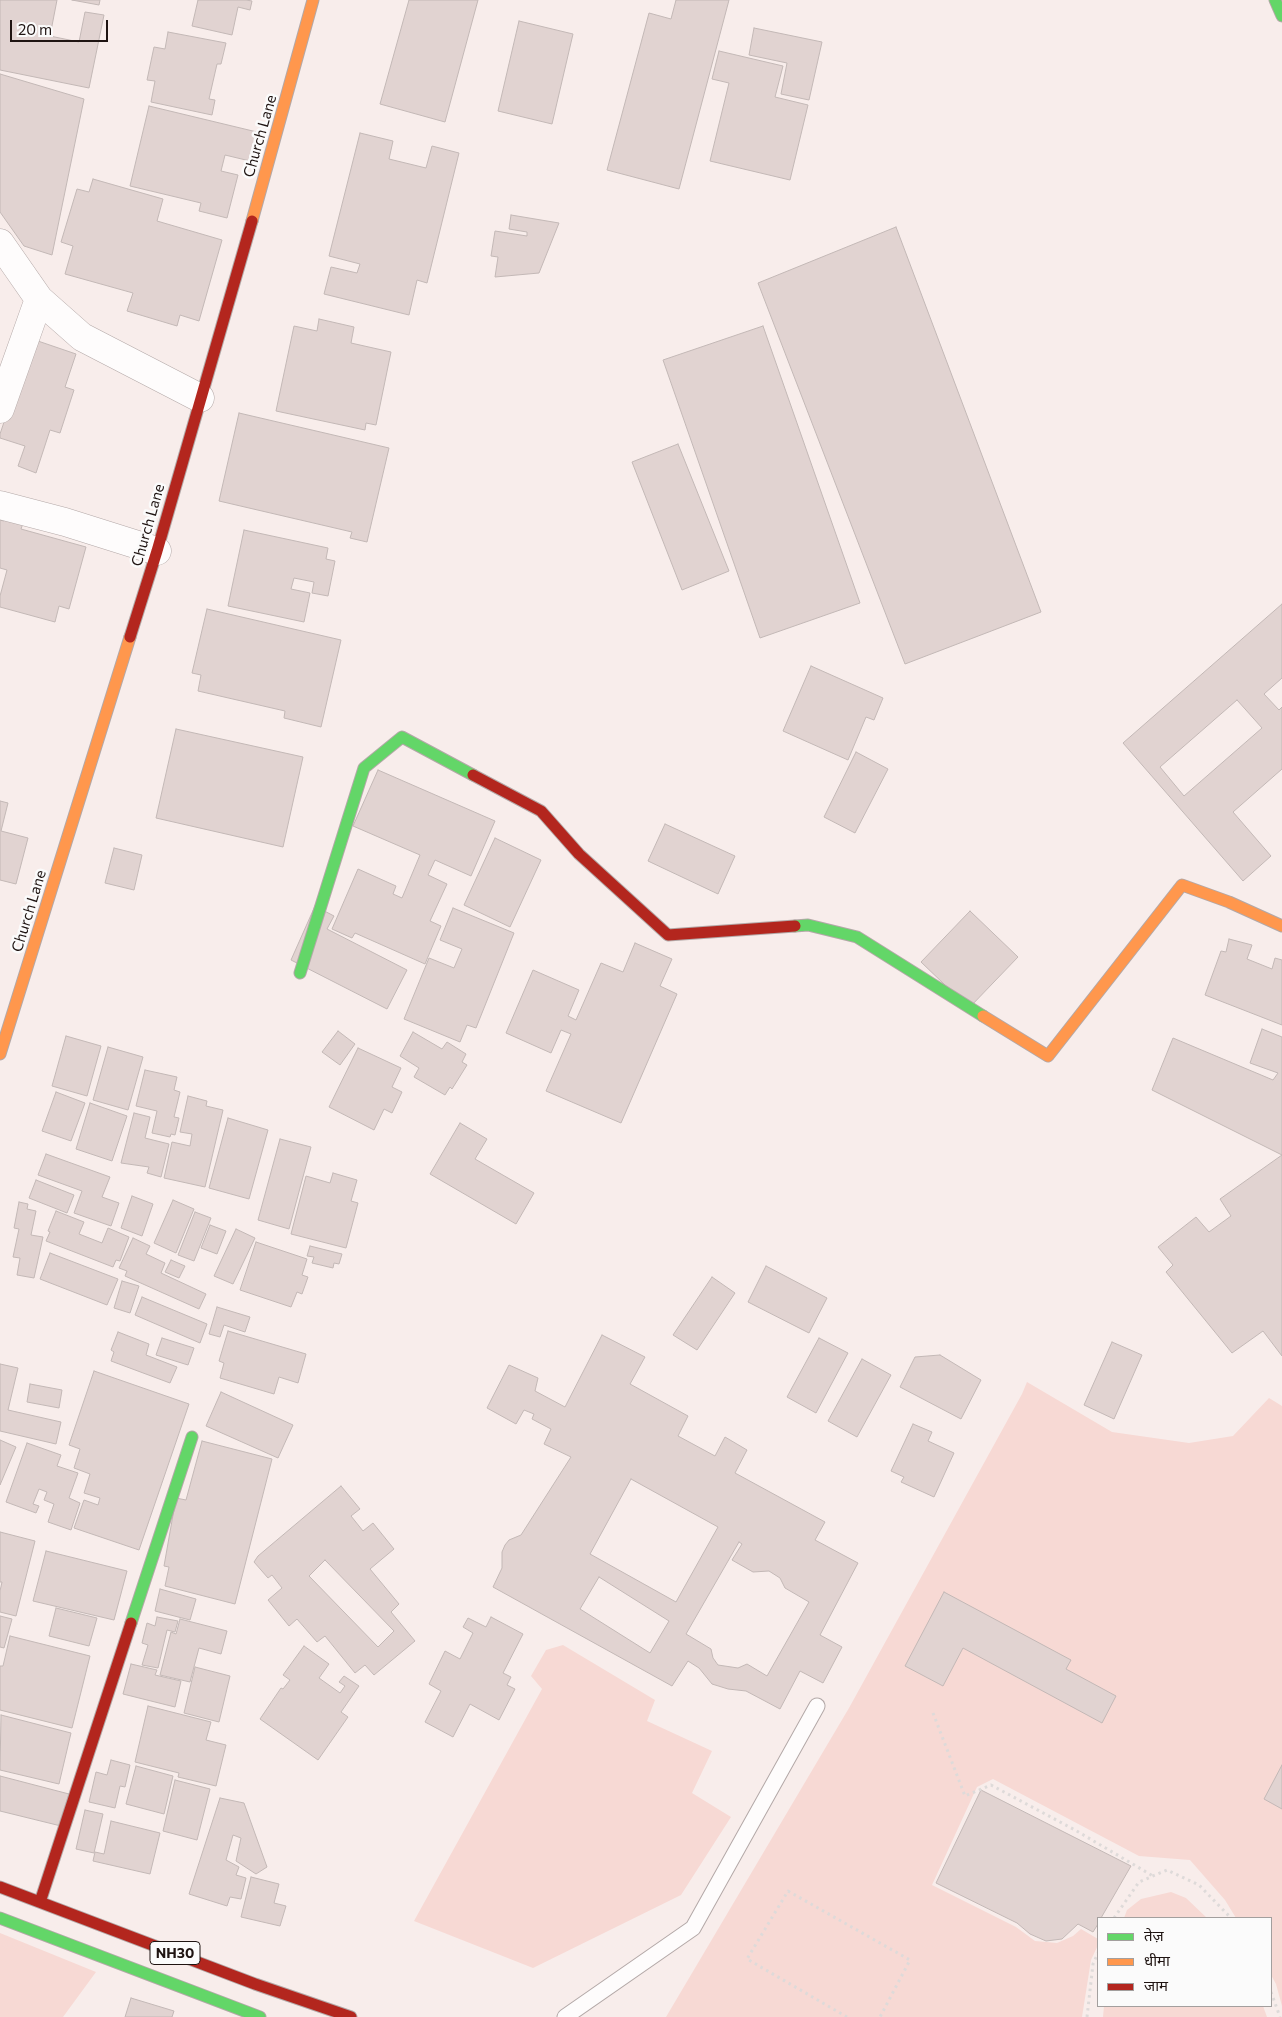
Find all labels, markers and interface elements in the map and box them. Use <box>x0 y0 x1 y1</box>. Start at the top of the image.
scale bar <box>12 10 110 42</box>
text: 20 m <box>18 20 52 38</box>
street label: Church Lane <box>240 93 280 179</box>
street label: Church Lane <box>128 482 168 568</box>
street label: Church Lane <box>8 868 50 954</box>
legend <box>1097 1917 1272 2007</box>
text: तेज़ <box>1144 1926 1164 1944</box>
road number: NH30 <box>150 1942 200 1965</box>
text: धीमा <box>1144 1951 1170 1969</box>
text: जाम <box>1144 1976 1168 1994</box>

